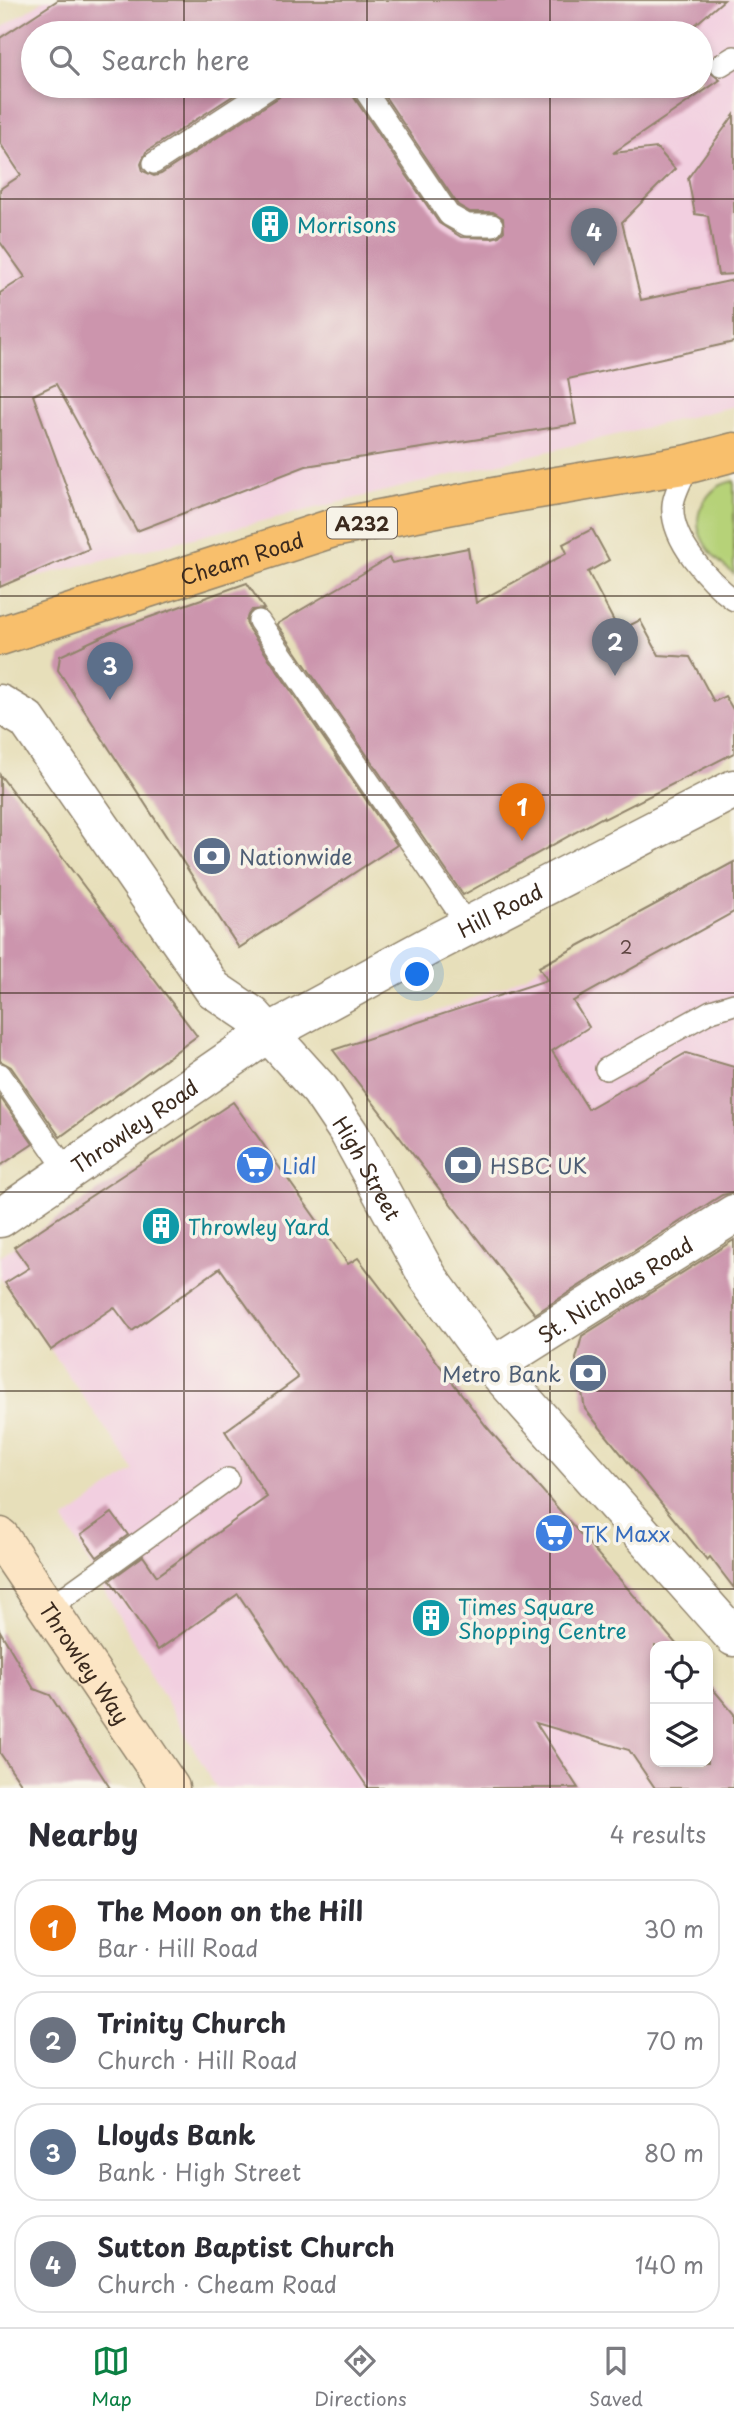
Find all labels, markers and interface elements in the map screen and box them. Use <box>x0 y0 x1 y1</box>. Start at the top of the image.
search box <box>21 21 713 98</box>
text: Search here <box>101 40 250 79</box>
icon: search <box>45 41 83 79</box>
building icon: Morrisons <box>249 203 291 245</box>
place label: Morrisons <box>297 208 396 240</box>
pin: 4 <box>571 208 617 266</box>
road number: A232 <box>327 508 397 538</box>
street label: Cheam Road <box>176 523 308 593</box>
pin: 2 <box>592 618 638 676</box>
pin: 3 <box>87 642 133 700</box>
pin: 1 <box>499 783 545 841</box>
bank icon: Nationwide <box>191 835 233 877</box>
place label: Nationwide <box>239 840 352 872</box>
street label: Hill Road <box>451 874 548 945</box>
house number: 2 <box>620 933 632 960</box>
your location <box>400 957 434 991</box>
street label: Throwley Road <box>64 1070 204 1181</box>
street label: High Street <box>326 1109 410 1226</box>
supermarket icon: Lidl <box>234 1144 276 1186</box>
bank icon: HSBC UK <box>442 1144 484 1186</box>
place label: Lidl <box>282 1149 317 1181</box>
place label: HSBC UK <box>490 1149 587 1181</box>
building icon: Throwley Yard <box>140 1205 182 1247</box>
place label: Throwley Yard <box>188 1210 330 1242</box>
street label: St. Nicholas Road <box>531 1228 698 1350</box>
bank icon: Metro Bank <box>567 1352 609 1394</box>
place label: Metro Bank <box>442 1357 561 1389</box>
supermarket icon: TK Maxx <box>533 1512 575 1554</box>
place label: TK Maxx <box>581 1517 670 1549</box>
place label: Times Square Shopping Centre <box>458 1590 627 1646</box>
street label: Throwley Way <box>32 1595 138 1731</box>
building icon: Times Square Shopping Centre <box>410 1597 452 1639</box>
map controls <box>650 1641 713 1767</box>
button: locate <box>650 1641 713 1704</box>
button: layers <box>650 1704 713 1767</box>
text: Nearby <box>28 1811 138 1856</box>
text: 4 results <box>610 1816 706 1851</box>
text: The Moon on the Hill <box>97 1891 363 1930</box>
text: 1 <box>48 1911 59 1946</box>
text: 30 m <box>643 1911 704 1946</box>
text: Bar · Hill Road <box>97 1930 258 1965</box>
text: Trinity Church <box>97 2003 286 2042</box>
text: 2 <box>45 2023 61 2058</box>
text: 70 m <box>646 2023 704 2058</box>
text: Church · Hill Road <box>97 2042 298 2077</box>
text: Lloyds Bank <box>97 2115 255 2154</box>
text: 3 <box>45 2135 61 2170</box>
text: 80 m <box>644 2135 704 2170</box>
text: Bank · High Street <box>97 2154 301 2189</box>
text: Sutton Baptist Church <box>97 2227 395 2266</box>
text: 4 <box>45 2247 61 2282</box>
text: 140 m <box>635 2247 704 2282</box>
text: Church · Cheam Road <box>97 2266 337 2301</box>
tab: Map <box>91 2342 132 2412</box>
tab: Directions <box>314 2342 407 2412</box>
tab: Saved <box>589 2342 643 2412</box>

